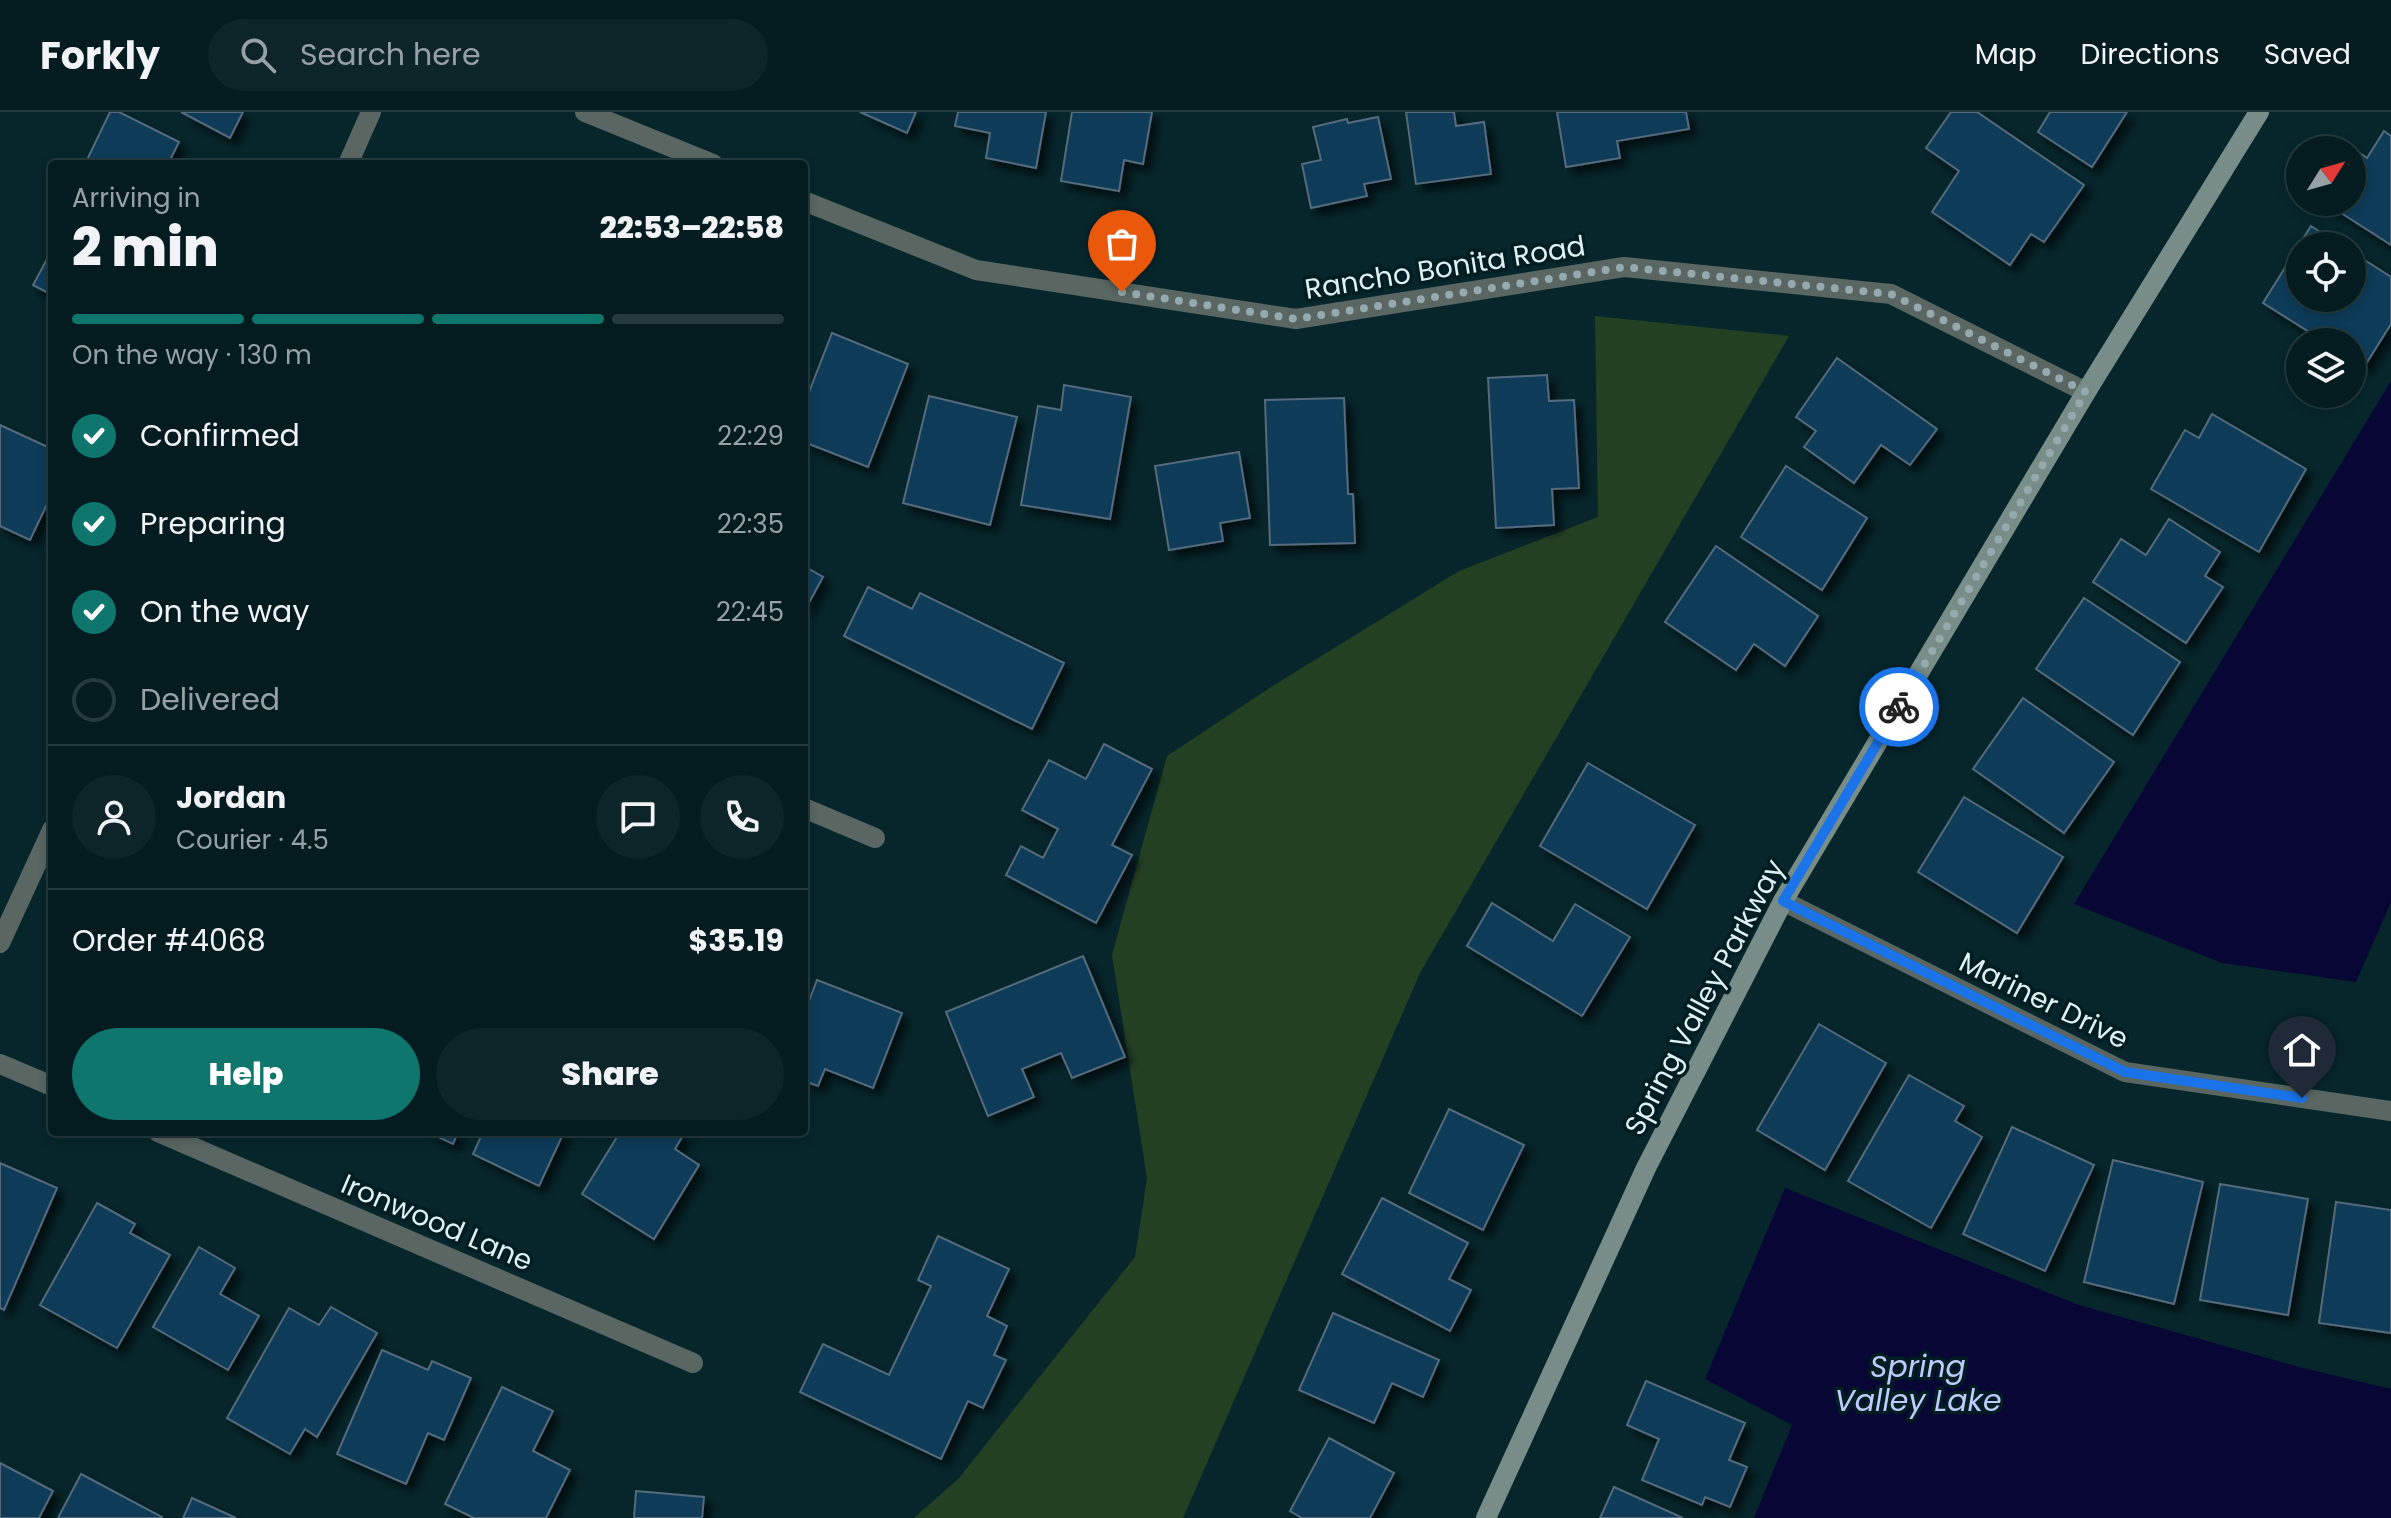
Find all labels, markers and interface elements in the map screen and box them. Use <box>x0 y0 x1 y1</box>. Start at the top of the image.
search box <box>208 19 768 91</box>
text: Forkly <box>40 29 160 82</box>
icon: search <box>236 33 280 77</box>
text: Search here <box>300 33 481 76</box>
text: Map <box>1975 35 2037 74</box>
text: Directions <box>2081 35 2220 74</box>
text: Saved <box>2264 35 2351 74</box>
north arrow <box>2286 136 2366 216</box>
map controls <box>2286 136 2366 408</box>
text: Arriving in <box>72 180 201 216</box>
text: 22:53–22:58 <box>600 206 784 249</box>
pin <box>1088 210 1156 292</box>
text: 2 min <box>72 211 219 284</box>
icon: bag <box>1100 222 1144 266</box>
street label: Rancho Bonita Road <box>1302 226 1588 309</box>
button: locate <box>2286 232 2366 312</box>
button: layers <box>2286 328 2366 408</box>
text: On the way · 130 m <box>72 337 312 373</box>
icon: check <box>72 414 116 458</box>
text: Confirmed <box>140 414 300 457</box>
text: 22:29 <box>717 418 784 454</box>
icon: check <box>72 502 116 546</box>
text: Preparing <box>140 502 286 545</box>
text: 22:35 <box>717 506 784 542</box>
icon: check <box>72 590 116 634</box>
text: On the way <box>140 590 309 633</box>
text: 22:45 <box>716 594 784 630</box>
courier <box>1859 667 1939 747</box>
text: Delivered <box>140 678 280 721</box>
icon: bike <box>1877 685 1921 729</box>
button: person <box>72 775 156 859</box>
button: chat <box>596 775 680 859</box>
button: phone <box>700 775 784 859</box>
text: Jordan <box>176 776 286 819</box>
text: Courier · 4.5 <box>176 822 329 858</box>
street label: Spring Valley Parkway <box>1615 852 1794 1142</box>
text: Order #4068 <box>72 919 266 962</box>
text: $35.19 <box>688 919 784 962</box>
street label: Mariner Drive <box>1953 943 2135 1058</box>
pin <box>2268 1016 2336 1098</box>
button: Help <box>72 1028 420 1120</box>
button: Share <box>436 1028 784 1120</box>
icon: home <box>2280 1028 2324 1072</box>
street label: Ironwood Lane <box>335 1165 539 1280</box>
water label: Spring Valley Lake <box>1834 1345 2002 1422</box>

